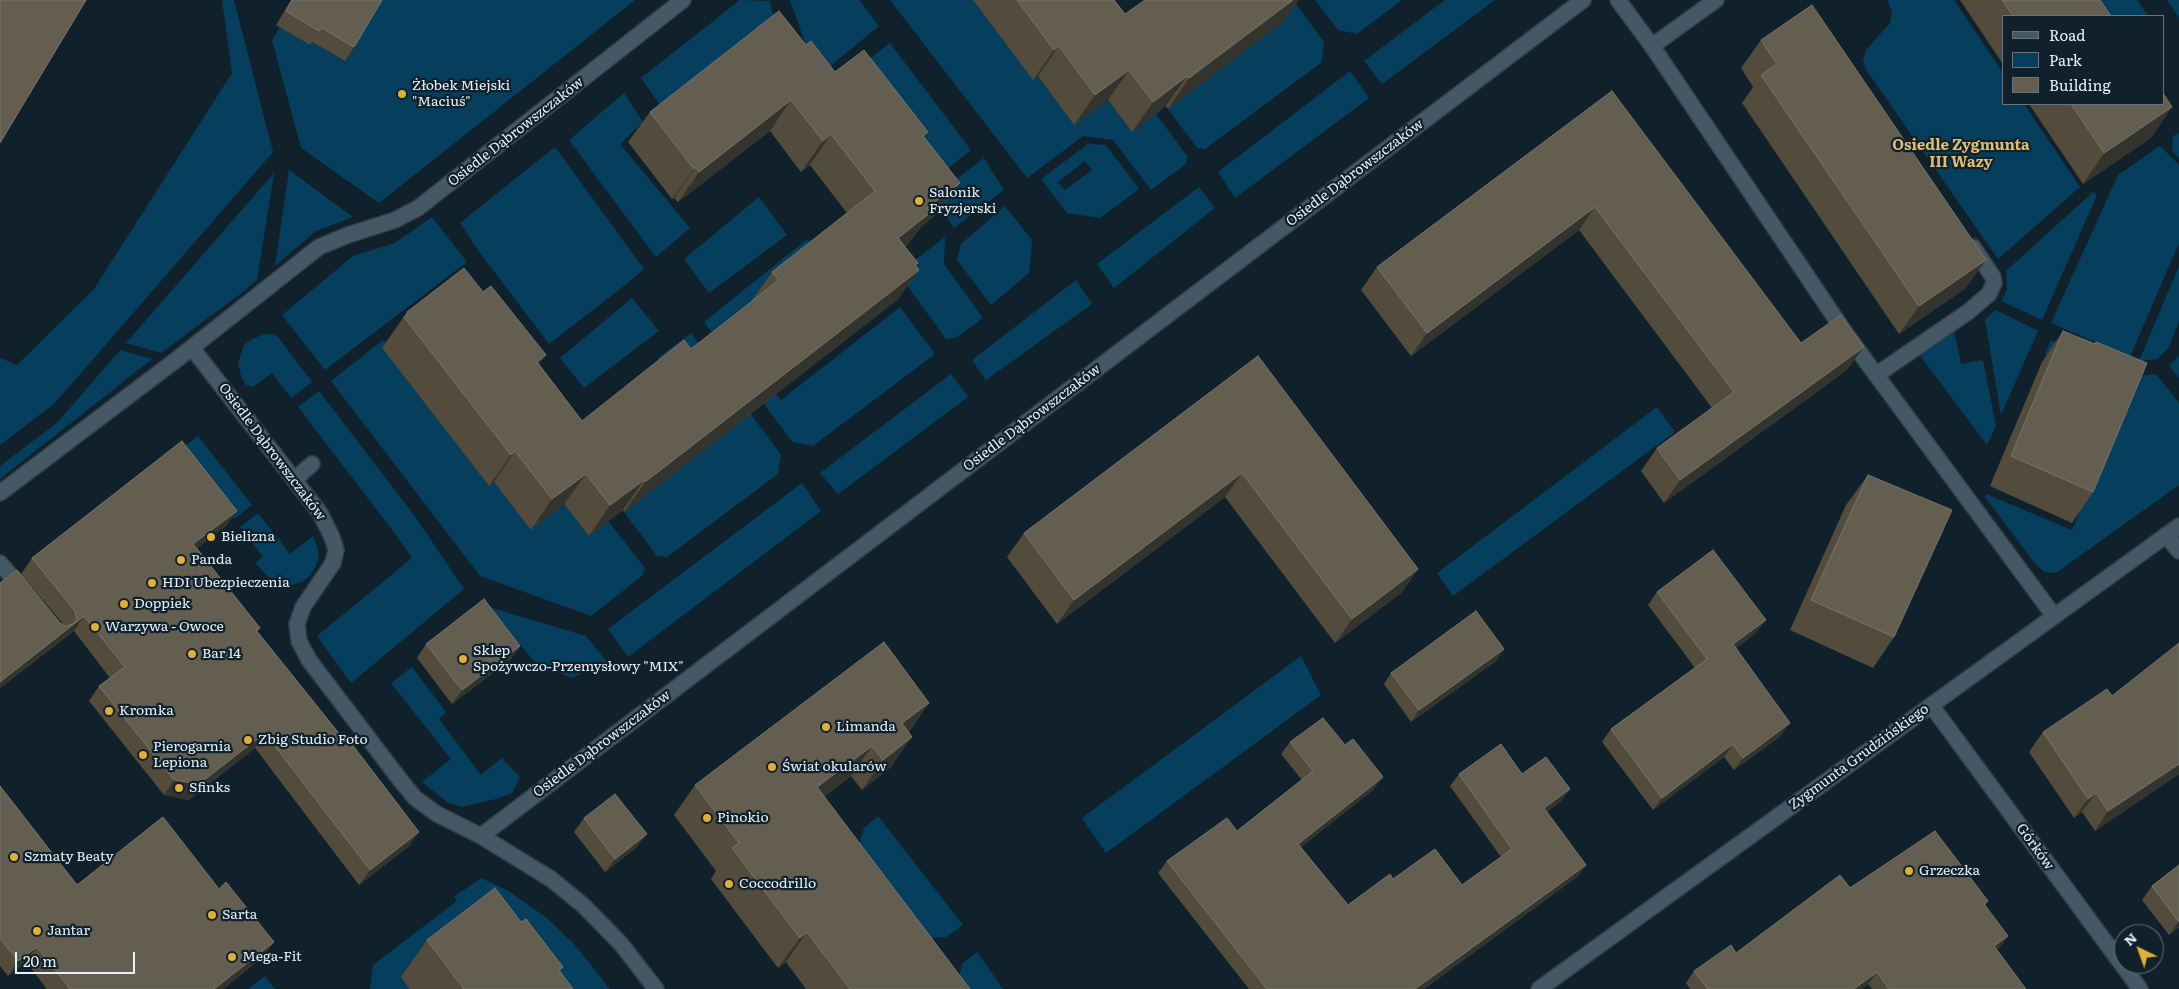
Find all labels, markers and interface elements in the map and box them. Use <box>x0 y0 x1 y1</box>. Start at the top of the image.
legend <box>2002 15 2164 105</box>
text: Road <box>2049 23 2085 46</box>
text: Park <box>2049 48 2082 71</box>
text: Building <box>2049 73 2111 96</box>
street label: Osiedle Dąbrowszczaków <box>445 74 587 190</box>
place label: Żłobek Miejski "Maciuś" <box>412 78 510 110</box>
marker: Żłobek Miejski "Maciuś" <box>396 88 408 100</box>
street label: Osiedle Dąbrowszczaków <box>1283 116 1427 230</box>
district label: Osiedle Zygmunta III Wazy <box>1892 137 2030 172</box>
place label: Salonik Fryzjerski <box>929 185 996 218</box>
marker: Salonik Fryzjerski <box>913 195 925 207</box>
street label: Osiedle Dąbrowszczaków <box>960 361 1104 475</box>
street label: Osiedle Dąbrowszczaków <box>215 380 329 524</box>
place label: Bielizna <box>221 529 275 545</box>
marker: Bielizna <box>205 531 217 543</box>
place label: Panda <box>191 552 232 568</box>
marker: Panda <box>175 554 187 566</box>
place label: HDI Ubezpieczenia <box>162 575 290 591</box>
marker: HDI Ubezpieczenia <box>146 577 158 589</box>
place label: Doppiek <box>134 596 190 612</box>
marker: Doppiek <box>118 598 130 610</box>
place label: Warzywa - Owoce <box>105 619 224 635</box>
marker: Warzywa - Owoce <box>89 621 101 633</box>
place label: Sklep Spożywczo-Przemysłowy "MIX" <box>473 643 684 676</box>
place label: Bar 14 <box>202 646 241 662</box>
marker: Bar 14 <box>186 648 198 660</box>
marker: Sklep Spożywczo-Przemysłowy "MIX" <box>457 653 469 665</box>
street label: Osiedle Dąbrowszczaków <box>530 687 674 801</box>
street label: Zygmunta Grudzińskiego <box>1786 701 1932 813</box>
place label: Kromka <box>119 703 174 719</box>
marker: Kromka <box>103 705 115 717</box>
place label: Limanda <box>836 719 896 735</box>
marker: Limanda <box>820 721 832 733</box>
place label: Zbig Studio Foto <box>258 732 368 748</box>
marker: Zbig Studio Foto <box>242 734 254 746</box>
place label: Pierogarnia Lepiona <box>153 739 231 772</box>
marker: Pierogarnia Lepiona <box>137 749 149 761</box>
place label: Świat okularów <box>782 759 886 775</box>
marker: Świat okularów <box>766 761 778 773</box>
place label: Sfinks <box>189 780 230 796</box>
marker: Sfinks <box>173 782 185 794</box>
place label: Pinokio <box>717 810 769 826</box>
marker: Pinokio <box>701 812 713 824</box>
street label: Górków <box>2013 820 2057 874</box>
place label: Szmaty Beaty <box>24 849 114 865</box>
marker: Szmaty Beaty <box>8 851 20 863</box>
place label: Grzeczka <box>1919 863 1980 879</box>
marker: Grzeczka <box>1903 865 1915 877</box>
place label: Coccodrillo <box>739 876 816 892</box>
marker: Coccodrillo <box>723 878 735 890</box>
place label: Sarta <box>222 907 257 923</box>
marker: Sarta <box>206 909 218 921</box>
place label: Jantar <box>47 923 90 939</box>
north arrow <box>2114 924 2164 974</box>
marker: Jantar <box>31 925 43 937</box>
text: N <box>2119 927 2141 950</box>
scale bar <box>18 942 138 974</box>
text: 20 m <box>23 949 57 972</box>
place label: Mega-Fit <box>242 949 302 965</box>
marker: Mega-Fit <box>226 951 238 963</box>

